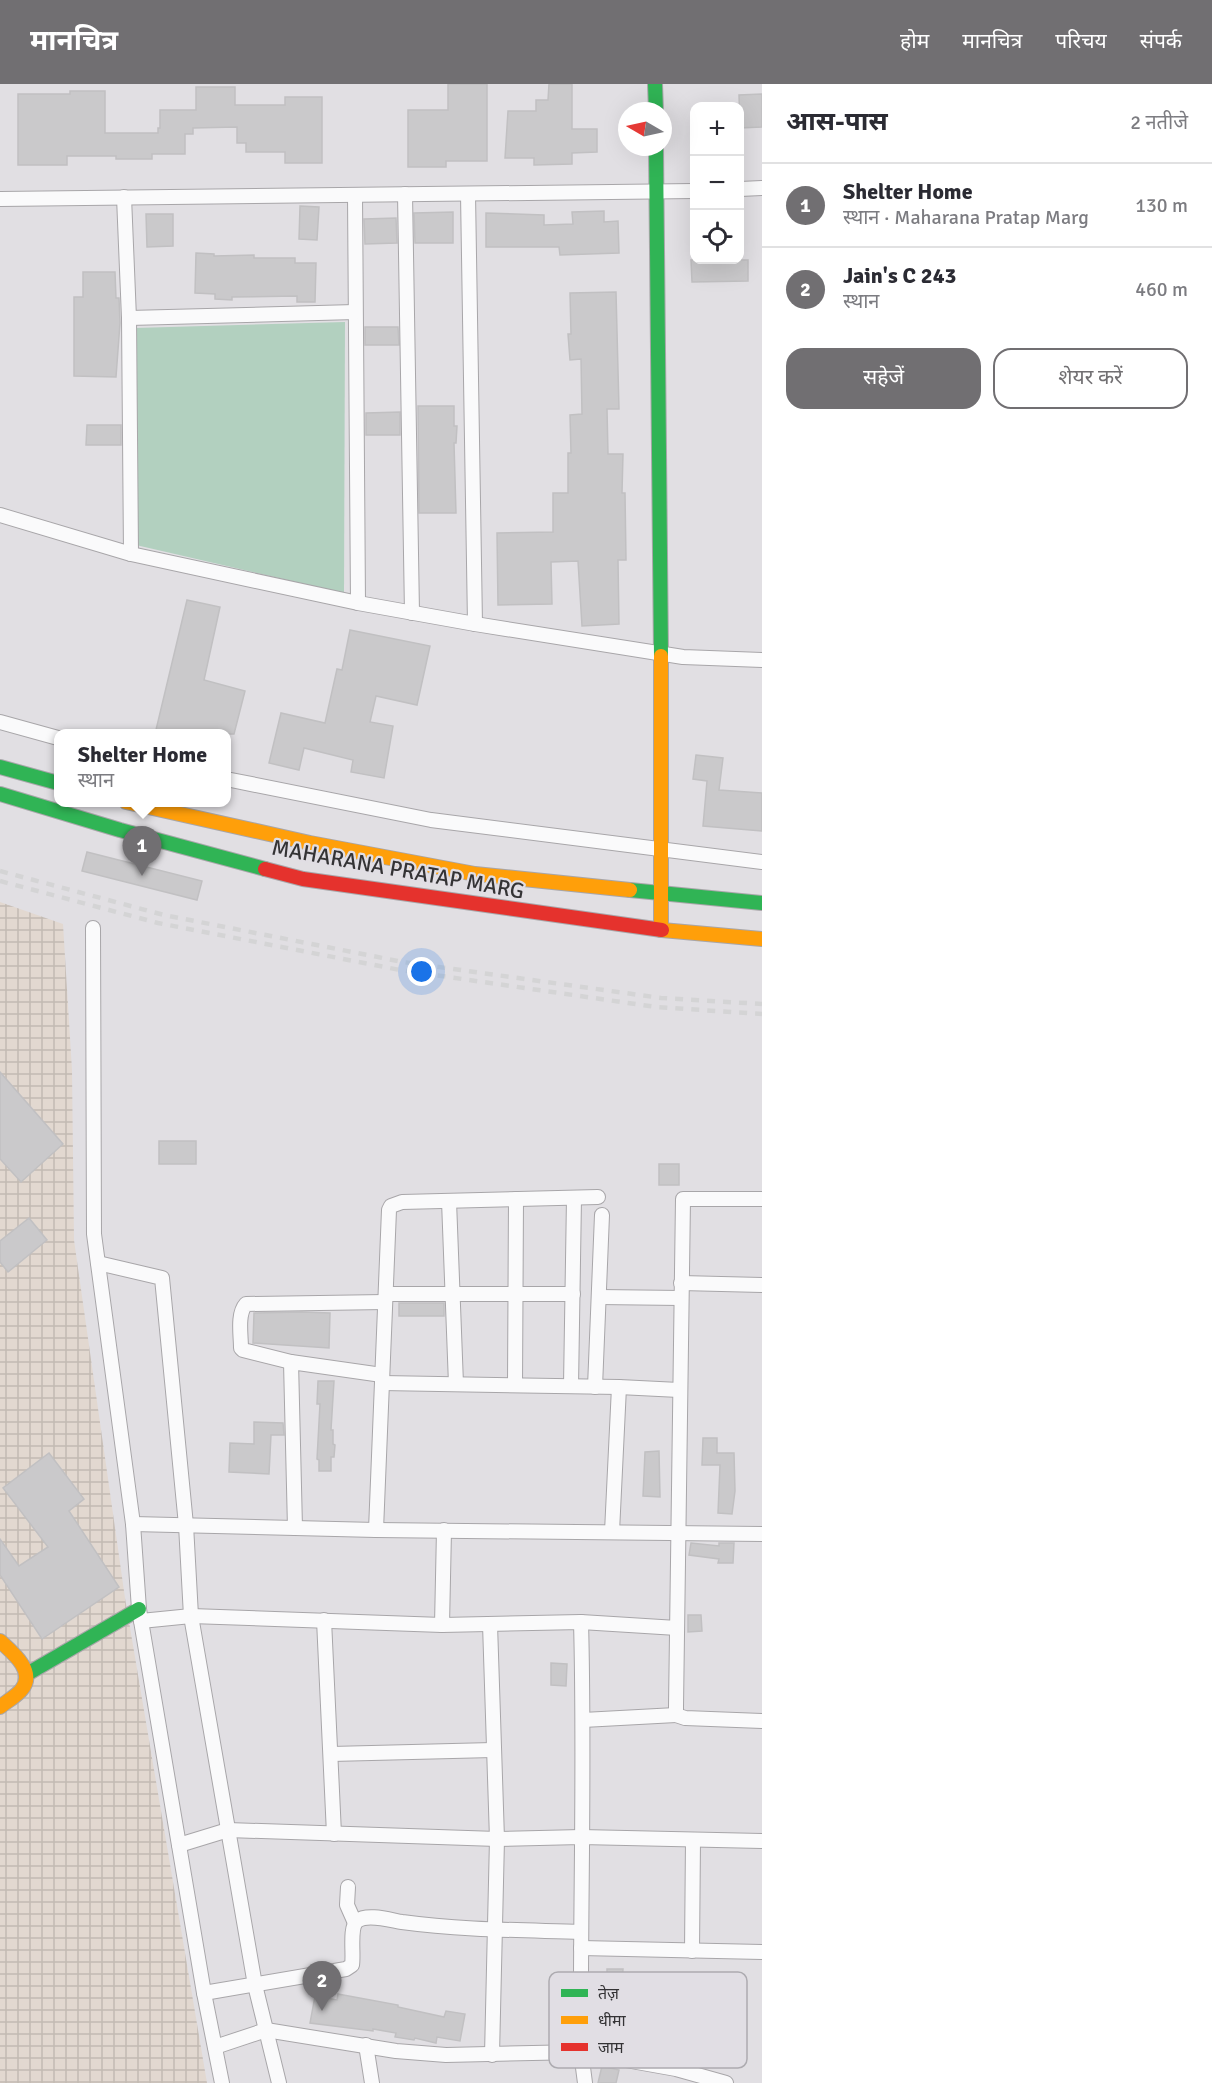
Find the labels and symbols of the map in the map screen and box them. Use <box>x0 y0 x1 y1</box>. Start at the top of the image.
north arrow <box>618 102 672 156</box>
pin: 1 <box>122 826 162 876</box>
street label: MAHARANA PRATAP MARG <box>270 834 526 904</box>
your location <box>407 957 436 986</box>
pin: 2 <box>302 1962 342 2011</box>
legend <box>549 1972 747 2068</box>
text: तेज़ <box>598 1984 620 2004</box>
text: धीमा <box>598 2011 627 2031</box>
text: जाम <box>598 2038 624 2058</box>

